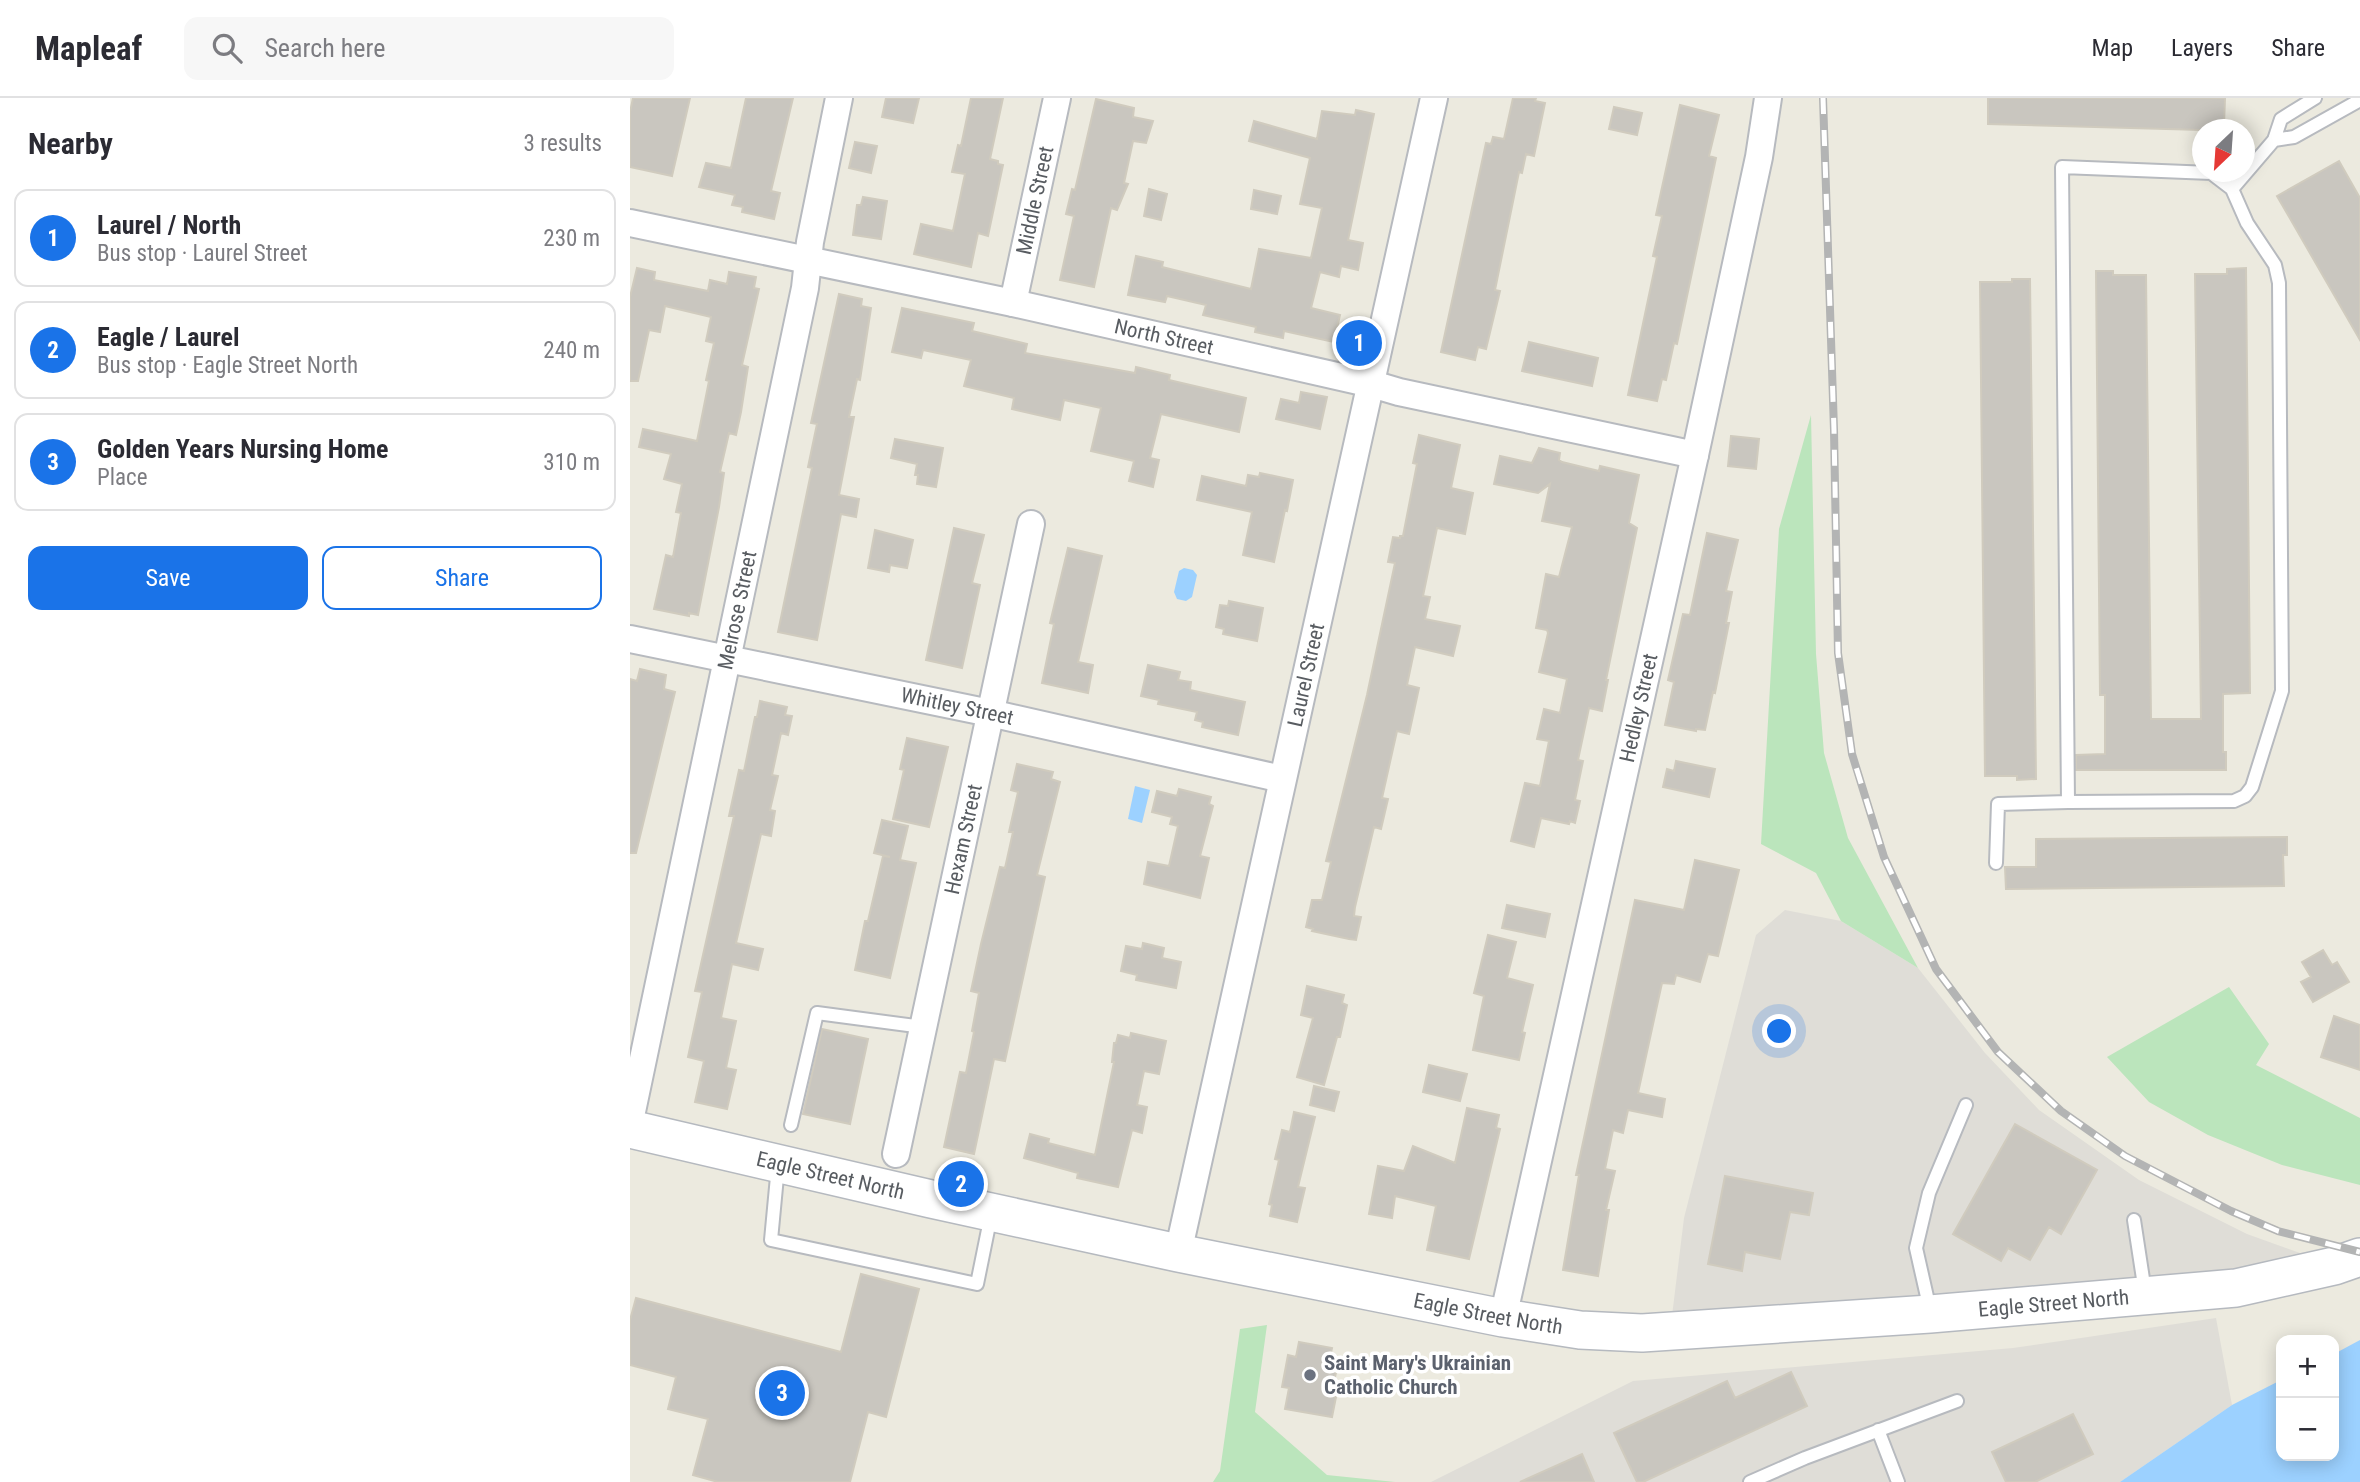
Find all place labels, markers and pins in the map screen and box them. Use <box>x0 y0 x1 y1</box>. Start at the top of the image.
pin: 1 <box>1336 317 1382 369</box>
pin: 2 <box>938 1158 984 1210</box>
place label: Saint Mary's Ukrainian Catholic Church <box>1324 1351 1511 1399</box>
pin: 3 <box>759 1367 805 1419</box>
marker: Saint Mary's Ukrainian Catholic Church <box>1302 1367 1318 1383</box>

